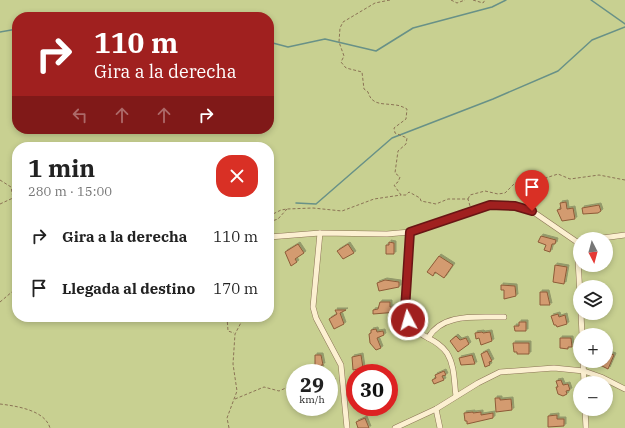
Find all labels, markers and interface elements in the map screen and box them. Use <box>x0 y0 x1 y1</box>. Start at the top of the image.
text: 110 m <box>94 24 178 61</box>
icon: right <box>28 28 80 80</box>
text: Gira a la derecha <box>94 60 237 83</box>
icon: left <box>69 104 91 126</box>
icon: ahead <box>111 104 133 126</box>
icon: ahead <box>153 104 175 126</box>
icon: right <box>195 104 217 126</box>
text: 1 min <box>28 152 95 184</box>
button: close <box>216 155 258 197</box>
pin <box>515 170 549 211</box>
icon: arrive <box>521 176 543 198</box>
text: 280 m · 15:00 <box>28 183 112 200</box>
icon: right <box>28 225 50 247</box>
text: Gira a la derecha <box>62 227 187 246</box>
text: 110 m <box>213 227 258 246</box>
north arrow <box>573 232 613 272</box>
map controls <box>573 232 613 416</box>
icon: arrive <box>28 277 50 299</box>
text: Llegada al destino <box>62 279 195 298</box>
text: 170 m <box>213 279 258 298</box>
button: layers <box>573 280 613 320</box>
position arrow <box>387 299 429 341</box>
button: + <box>573 328 613 368</box>
speed limit sign: 30 <box>346 364 398 416</box>
text: 29 <box>300 371 324 398</box>
button: − <box>573 376 613 416</box>
text: km/h <box>299 393 325 406</box>

